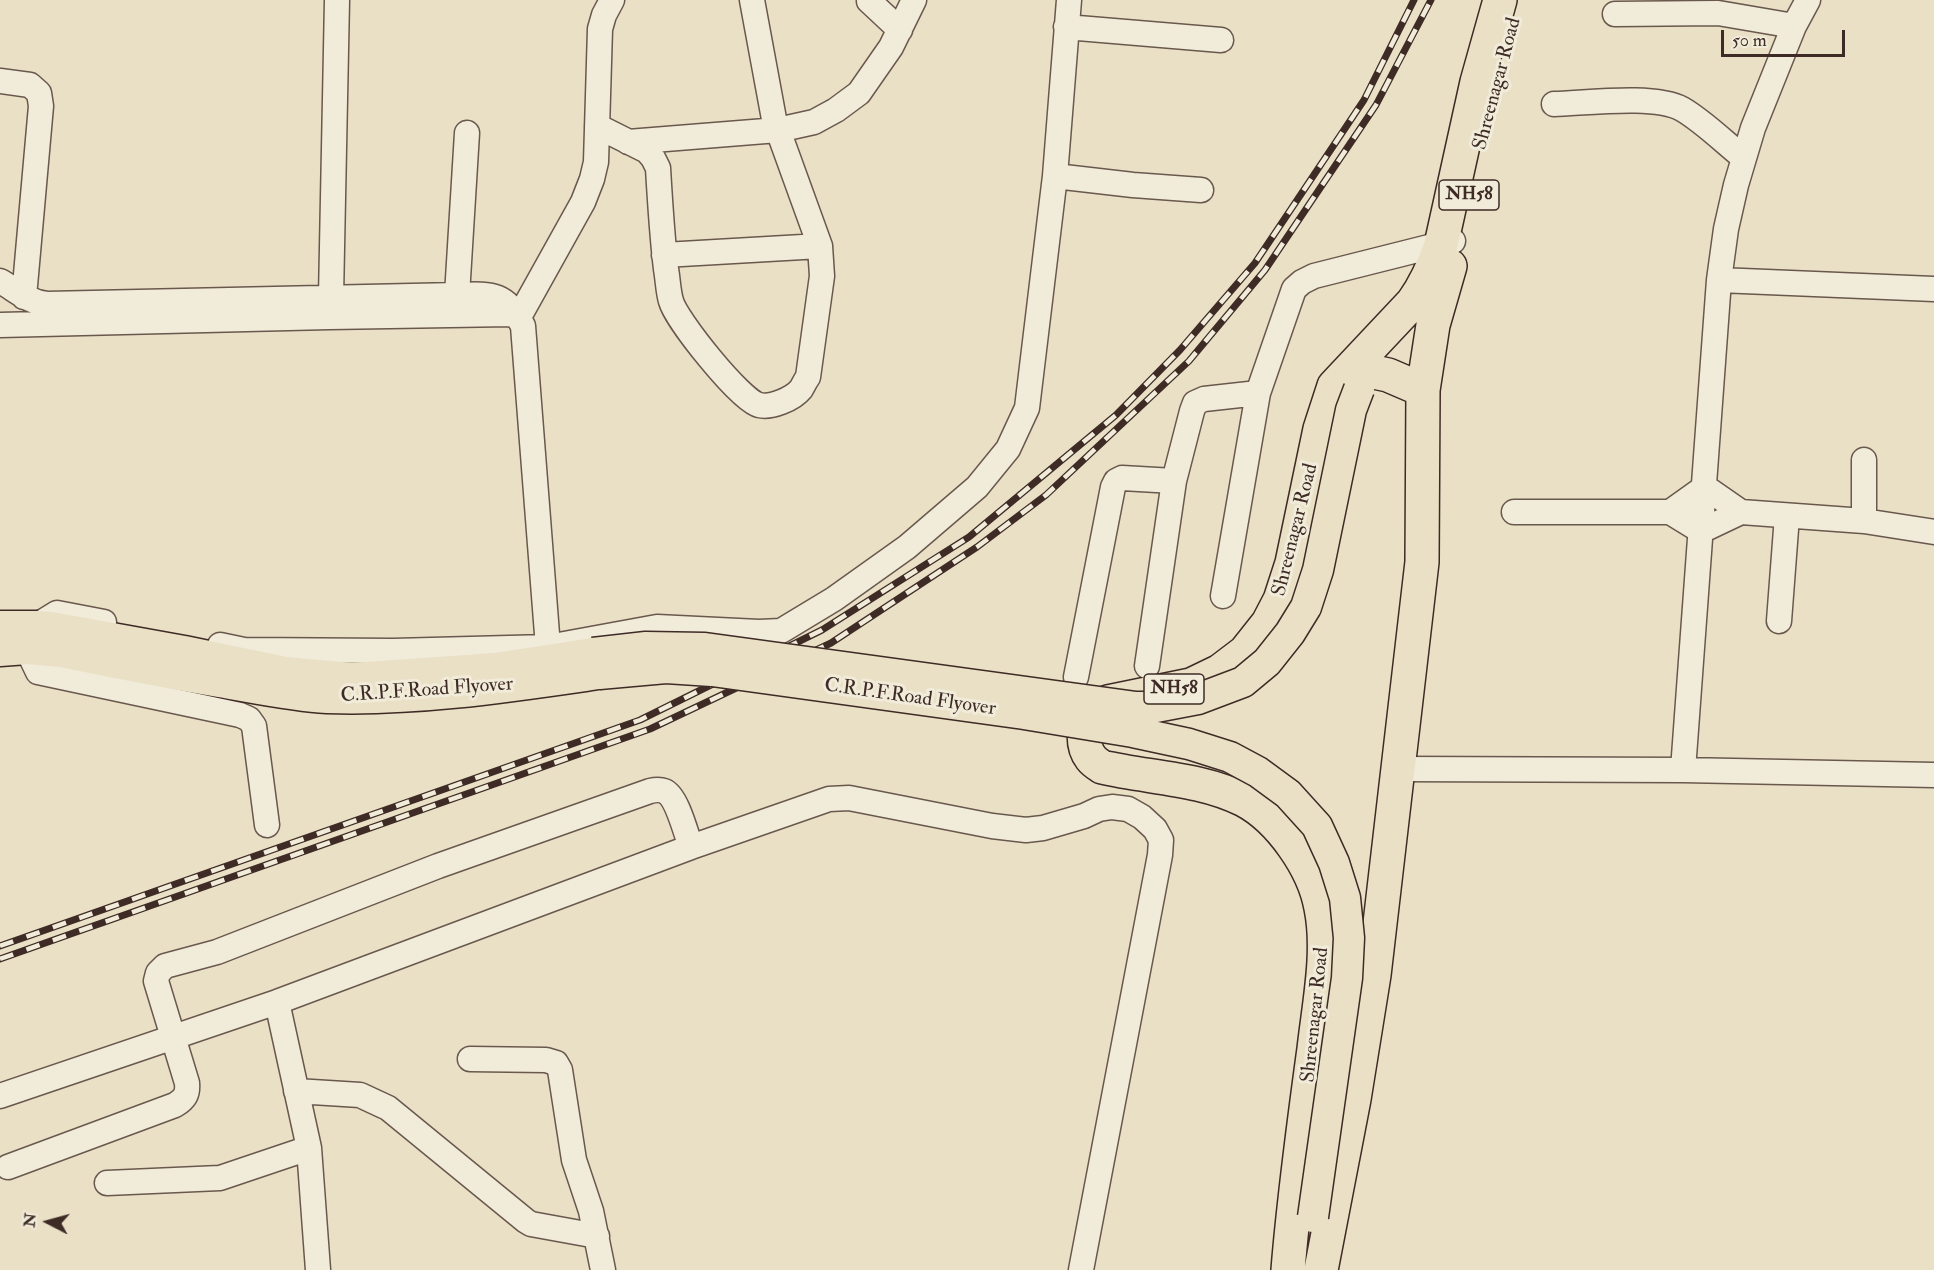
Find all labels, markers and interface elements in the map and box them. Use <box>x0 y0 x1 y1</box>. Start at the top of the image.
street label: Shreenagar Road <box>1469 15 1527 153</box>
scale bar <box>1724 18 1848 56</box>
text: 50 m <box>1732 29 1767 52</box>
road number: NH58 <box>1439 180 1499 210</box>
street label: Shreenagar Road <box>1268 461 1324 599</box>
street label: C.R.P.F.Road Flyover <box>340 673 514 709</box>
street label: C.R.P.F.Road Flyover <box>823 674 997 722</box>
road number: NH58 <box>1144 674 1204 704</box>
street label: Shreenagar Road <box>1297 946 1335 1084</box>
north arrow <box>18 1192 78 1252</box>
text: N <box>19 1212 41 1228</box>

